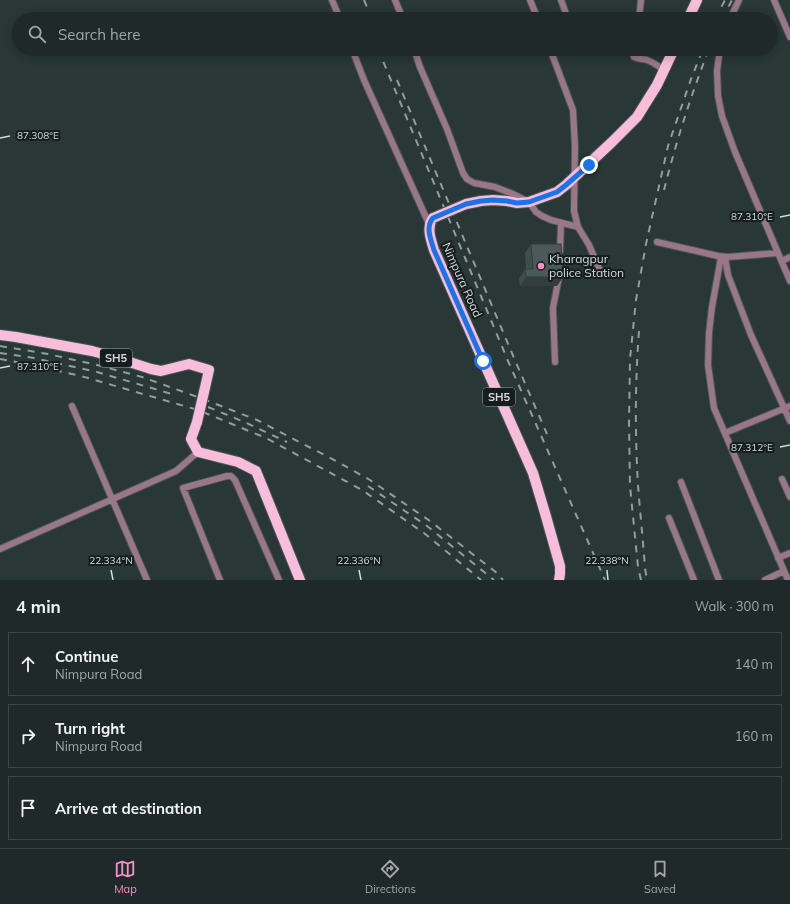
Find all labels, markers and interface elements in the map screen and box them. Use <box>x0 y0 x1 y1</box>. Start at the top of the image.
search box <box>12 12 778 56</box>
icon: search <box>26 23 48 45</box>
text: Search here <box>58 25 140 44</box>
text: 87.308°E <box>17 129 59 142</box>
route end <box>580 156 598 174</box>
text: 87.310°E <box>731 210 773 223</box>
street label: Nimpura Road <box>439 240 486 320</box>
place label: Kharagpur police Station <box>549 251 624 280</box>
marker: Kharagpur police Station <box>536 261 546 271</box>
road number: SH5 <box>100 349 132 367</box>
route start <box>474 352 492 370</box>
text: 87.310°E <box>17 360 59 373</box>
road number: SH5 <box>483 388 515 406</box>
text: 87.312°E <box>731 441 773 454</box>
text: 22.334°N <box>89 554 133 567</box>
text: 22.336°N <box>337 554 381 567</box>
text: 22.338°N <box>585 554 629 567</box>
text: 4 min <box>16 596 61 617</box>
text: Walk · 300 m <box>695 598 774 614</box>
text: Continue <box>55 647 118 666</box>
icon: ahead <box>17 653 39 675</box>
text: 140 m <box>735 656 773 672</box>
text: Nimpura Road <box>55 666 142 682</box>
text: Turn right <box>55 719 125 738</box>
icon: right <box>17 725 39 747</box>
text: 160 m <box>735 728 773 744</box>
text: Nimpura Road <box>55 738 142 754</box>
icon: arrive <box>17 797 39 819</box>
text: Arrive at destination <box>55 799 202 818</box>
tab: Map <box>114 858 137 896</box>
tab: Directions <box>365 858 416 896</box>
tab: Saved <box>644 858 676 896</box>

